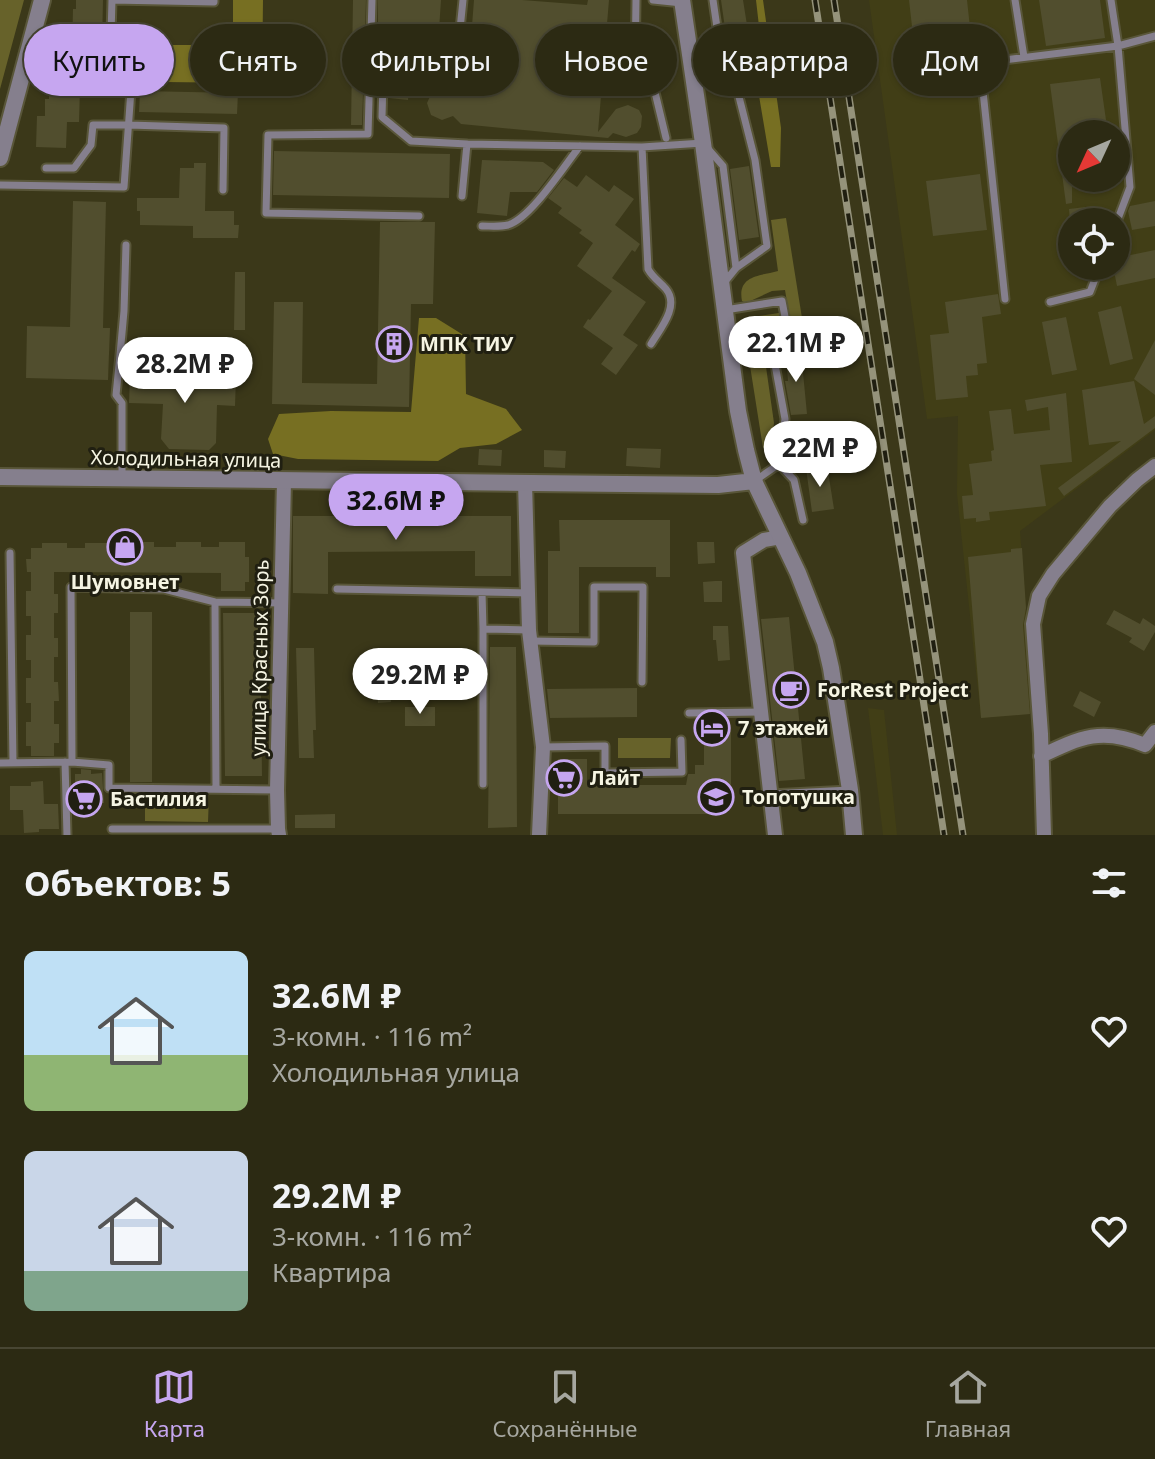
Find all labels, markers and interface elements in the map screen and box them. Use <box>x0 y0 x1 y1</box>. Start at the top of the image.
chip: Купить <box>24 24 174 96</box>
chip: Снять <box>190 24 326 96</box>
chip: Фильтры <box>342 24 519 96</box>
chip: Новое <box>535 24 677 96</box>
chip: Квартира <box>693 24 877 96</box>
chip: Дом <box>893 24 1008 96</box>
north arrow <box>1058 120 1130 192</box>
map controls <box>1058 120 1130 280</box>
button: locate <box>1058 208 1130 280</box>
pin: 22.1M ₽ <box>722 316 870 384</box>
text: 22.1M ₽ <box>747 324 845 360</box>
building icon: МПК ТИУ <box>375 325 413 363</box>
place label: МПК ТИУ <box>420 330 514 357</box>
pin: 28.2M ₽ <box>111 337 259 405</box>
text: 28.2M ₽ <box>136 345 234 381</box>
pin: 22M ₽ <box>764 421 876 489</box>
text: 22M ₽ <box>782 429 858 465</box>
street label: Холодильная улица <box>90 443 282 474</box>
pin: 32.6M ₽ <box>322 474 470 542</box>
text: 32.6M ₽ <box>347 482 445 518</box>
shop icon: Шумовнет <box>106 528 144 566</box>
street label: улица Красных Зорь <box>244 559 275 757</box>
place label: Шумовнет <box>71 568 179 595</box>
pin: 29.2M ₽ <box>346 648 494 716</box>
text: 29.2M ₽ <box>371 656 469 692</box>
cafe icon: ForRest Project <box>772 671 810 709</box>
place label: ForRest Project <box>817 676 969 703</box>
hotel icon: 7 этажей <box>693 709 731 747</box>
place label: 7 этажей <box>738 714 829 741</box>
supermarket icon: Лайт <box>545 759 583 797</box>
place label: Лайт <box>590 764 640 791</box>
school or university icon: Топотушка <box>697 778 735 816</box>
supermarket icon: Бастилия <box>65 780 103 818</box>
place label: Топотушка <box>742 783 855 810</box>
place label: Бастилия <box>110 785 207 812</box>
text: Объектов: 5 <box>24 860 231 906</box>
icon: filters <box>1087 861 1131 905</box>
text: 32.6M ₽ <box>272 972 401 1018</box>
icon: home <box>88 983 184 1079</box>
icon: heart <box>1087 1009 1131 1053</box>
text: 3-комн. · 116 m² <box>272 1018 472 1054</box>
text: Холодильная улица <box>272 1054 520 1090</box>
text: 29.2M ₽ <box>272 1172 401 1218</box>
icon: home <box>88 1183 184 1279</box>
icon: heart <box>1087 1209 1131 1253</box>
text: 3-комн. · 116 m² <box>272 1218 472 1254</box>
text: Квартира <box>272 1254 391 1290</box>
tab: Карта <box>144 1365 205 1443</box>
tab: Сохранённые <box>492 1365 637 1443</box>
tab: Главная <box>925 1365 1011 1443</box>

